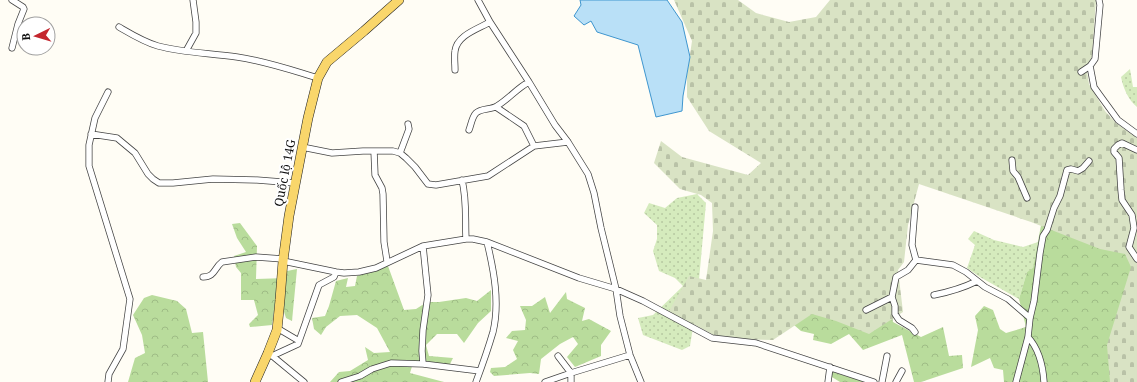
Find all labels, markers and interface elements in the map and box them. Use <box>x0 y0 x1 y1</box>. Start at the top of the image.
north arrow <box>16 16 56 56</box>
text: B <box>18 33 33 41</box>
street label: Quốc lộ 14G <box>270 137 299 208</box>

